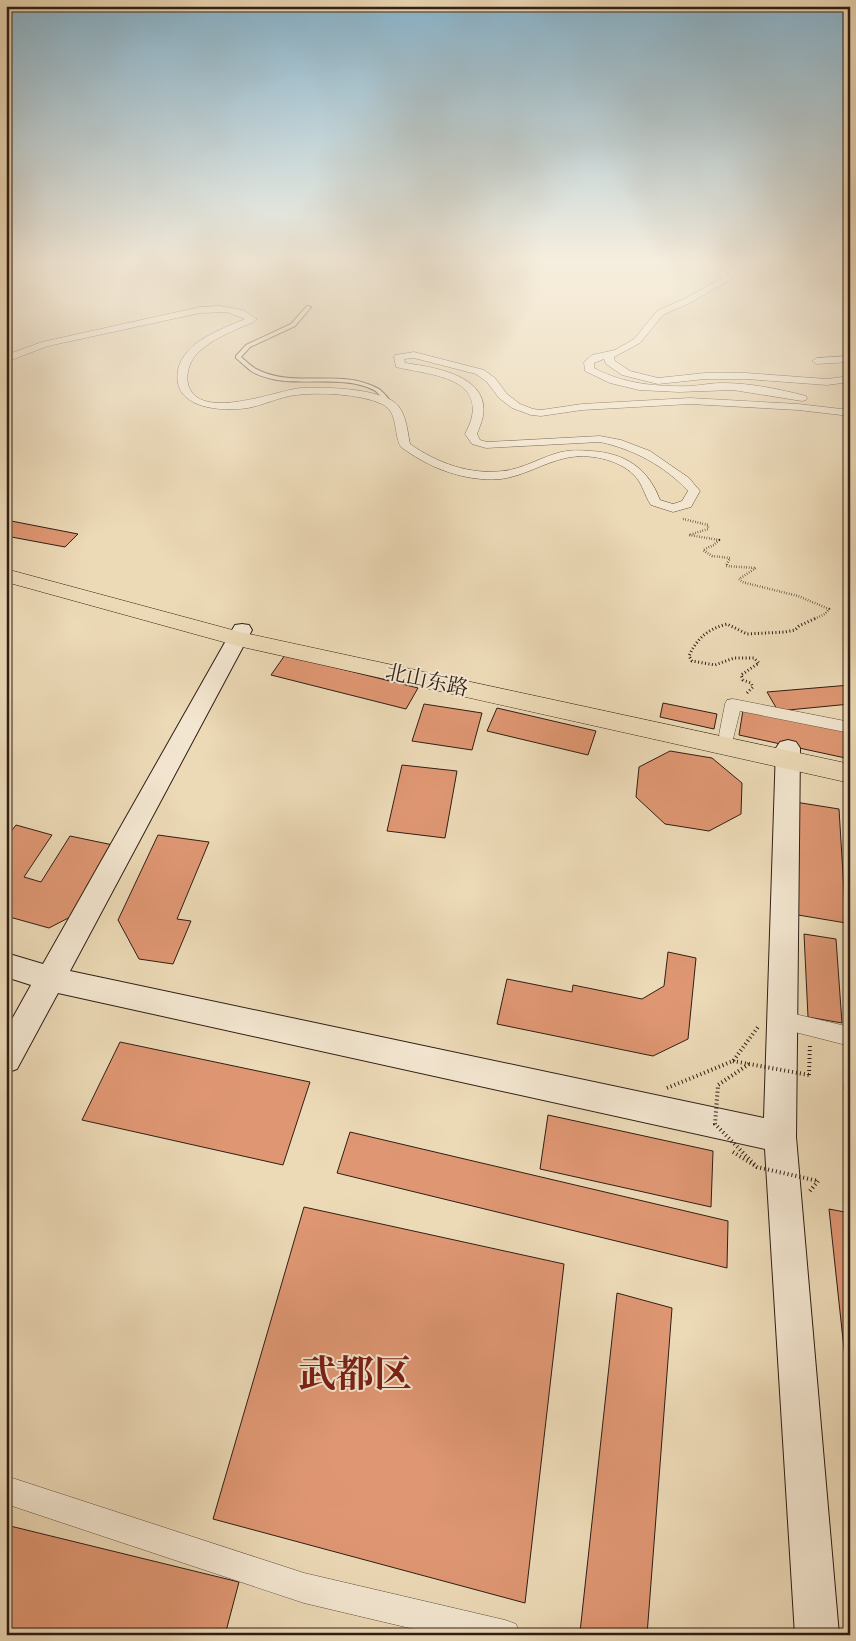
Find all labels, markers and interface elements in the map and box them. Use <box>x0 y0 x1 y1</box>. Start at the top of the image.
street label: 北山东路 <box>382 659 471 705</box>
district label: 武都区 <box>298 1351 412 1405</box>

